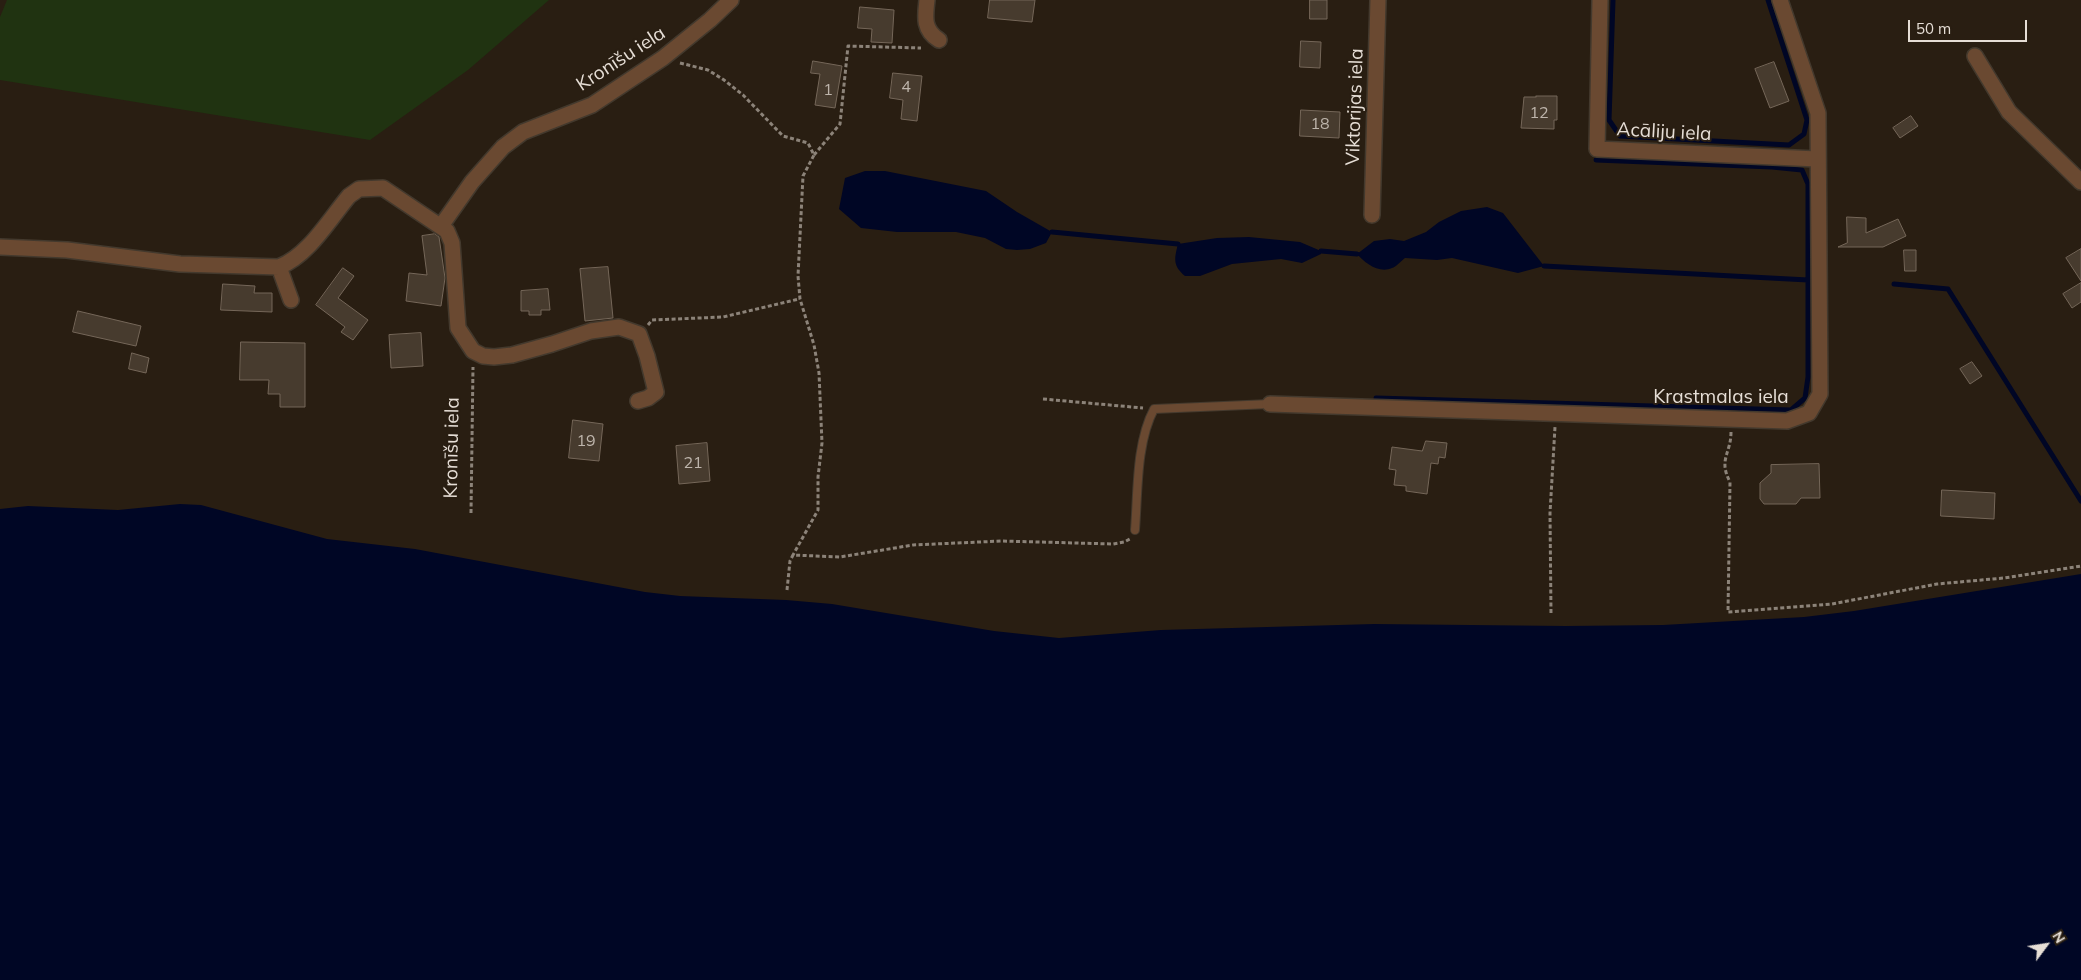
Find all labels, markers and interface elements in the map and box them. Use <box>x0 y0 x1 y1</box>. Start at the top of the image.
scale bar <box>1911 10 2030 42</box>
text: 50 m <box>1916 19 1951 38</box>
street label: Kronīšu iela <box>572 22 670 96</box>
street label: Viktorijas iela <box>1342 48 1368 166</box>
house number: 4 <box>901 77 911 97</box>
house number: 1 <box>823 80 833 100</box>
house number: 12 <box>1529 103 1549 123</box>
house number: 18 <box>1310 114 1330 134</box>
street label: Acāliju iela <box>1616 118 1712 146</box>
street label: Krastmalas iela <box>1653 386 1789 408</box>
street label: Kronīšu iela <box>440 397 464 499</box>
house number: 19 <box>576 431 596 451</box>
house number: 21 <box>683 453 703 473</box>
north arrow <box>2021 920 2071 970</box>
text: N <box>2048 928 2069 946</box>

